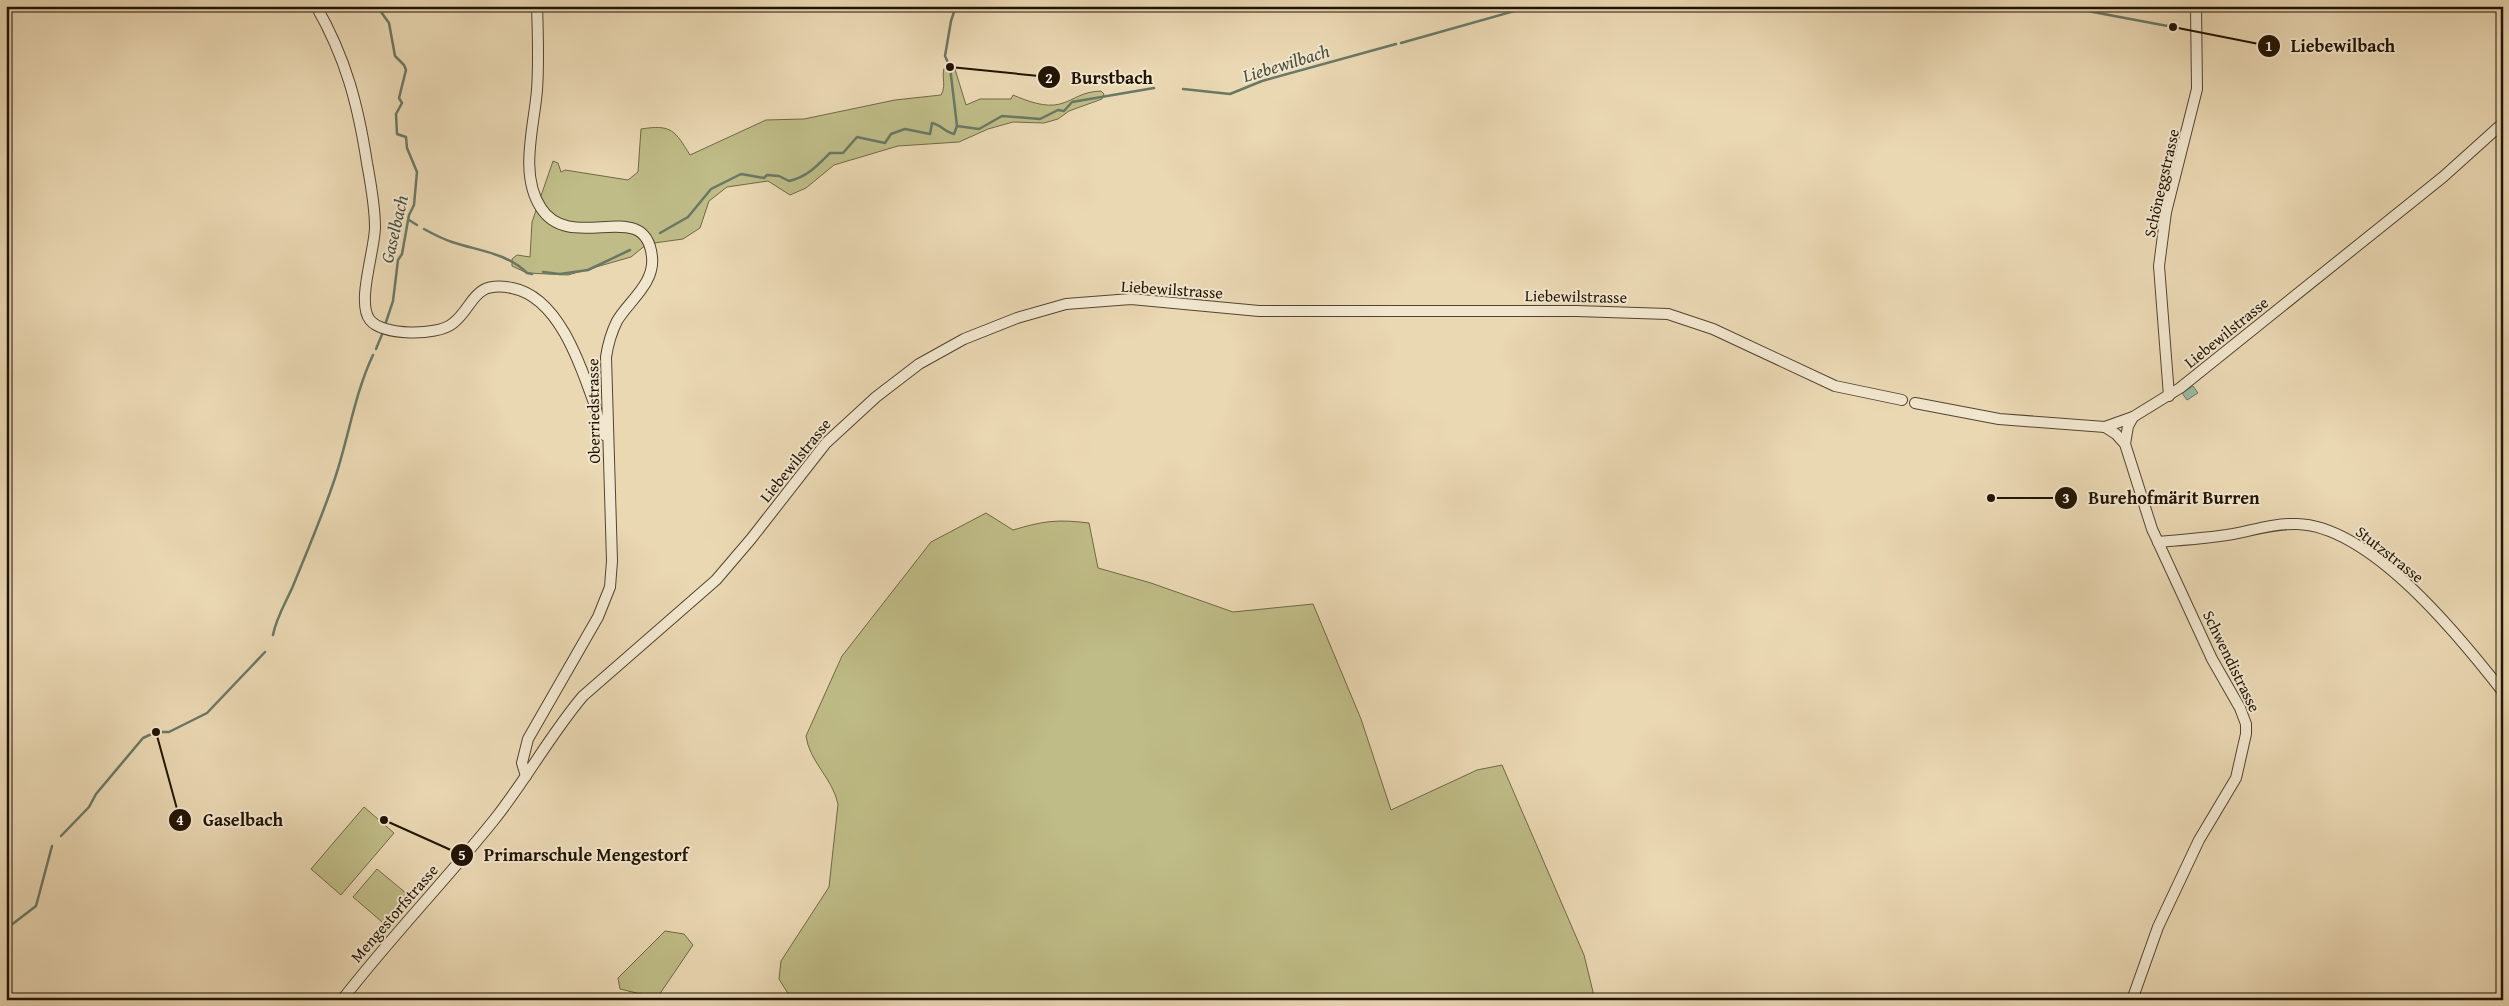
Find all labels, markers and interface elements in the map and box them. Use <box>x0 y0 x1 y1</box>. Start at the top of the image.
callout: Liebewilbach <box>2256 29 2406 62</box>
text: Liebewilbach <box>2291 32 2396 59</box>
text: 1 <box>2265 35 2273 56</box>
water label: Liebewilbach <box>1238 37 1333 89</box>
callout: Burstbach <box>1036 61 1163 94</box>
text: Burstbach <box>1071 64 1153 91</box>
text: 2 <box>1045 67 1053 88</box>
street label: Schöneggstrasse <box>2137 126 2185 240</box>
water label: Gaselbach <box>373 192 415 266</box>
street label: Liebewilstrasse <box>1120 273 1224 305</box>
street label: Liebewilstrasse <box>1525 283 1627 309</box>
street label: Liebewilstrasse <box>2179 291 2273 373</box>
street label: Oberriedstrasse <box>580 358 606 464</box>
street label: Liebewilstrasse <box>754 413 836 507</box>
callout: Burehofmärit Burren <box>2054 481 2270 514</box>
text: Burehofmärit Burren <box>2088 484 2260 511</box>
text: 3 <box>2062 487 2070 508</box>
street label: Stutzstrasse <box>2351 520 2429 588</box>
street label: Schwendistrasse <box>2197 606 2267 716</box>
callout: Gaselbach <box>168 804 293 837</box>
text: Gaselbach <box>203 806 283 833</box>
text: 4 <box>176 809 184 830</box>
callout: Primarschule Mengestorf <box>449 838 698 871</box>
text: Primarschule Mengestorf <box>484 841 691 868</box>
text: 5 <box>458 844 466 865</box>
street label: Mengestorfstrasse <box>345 859 443 967</box>

